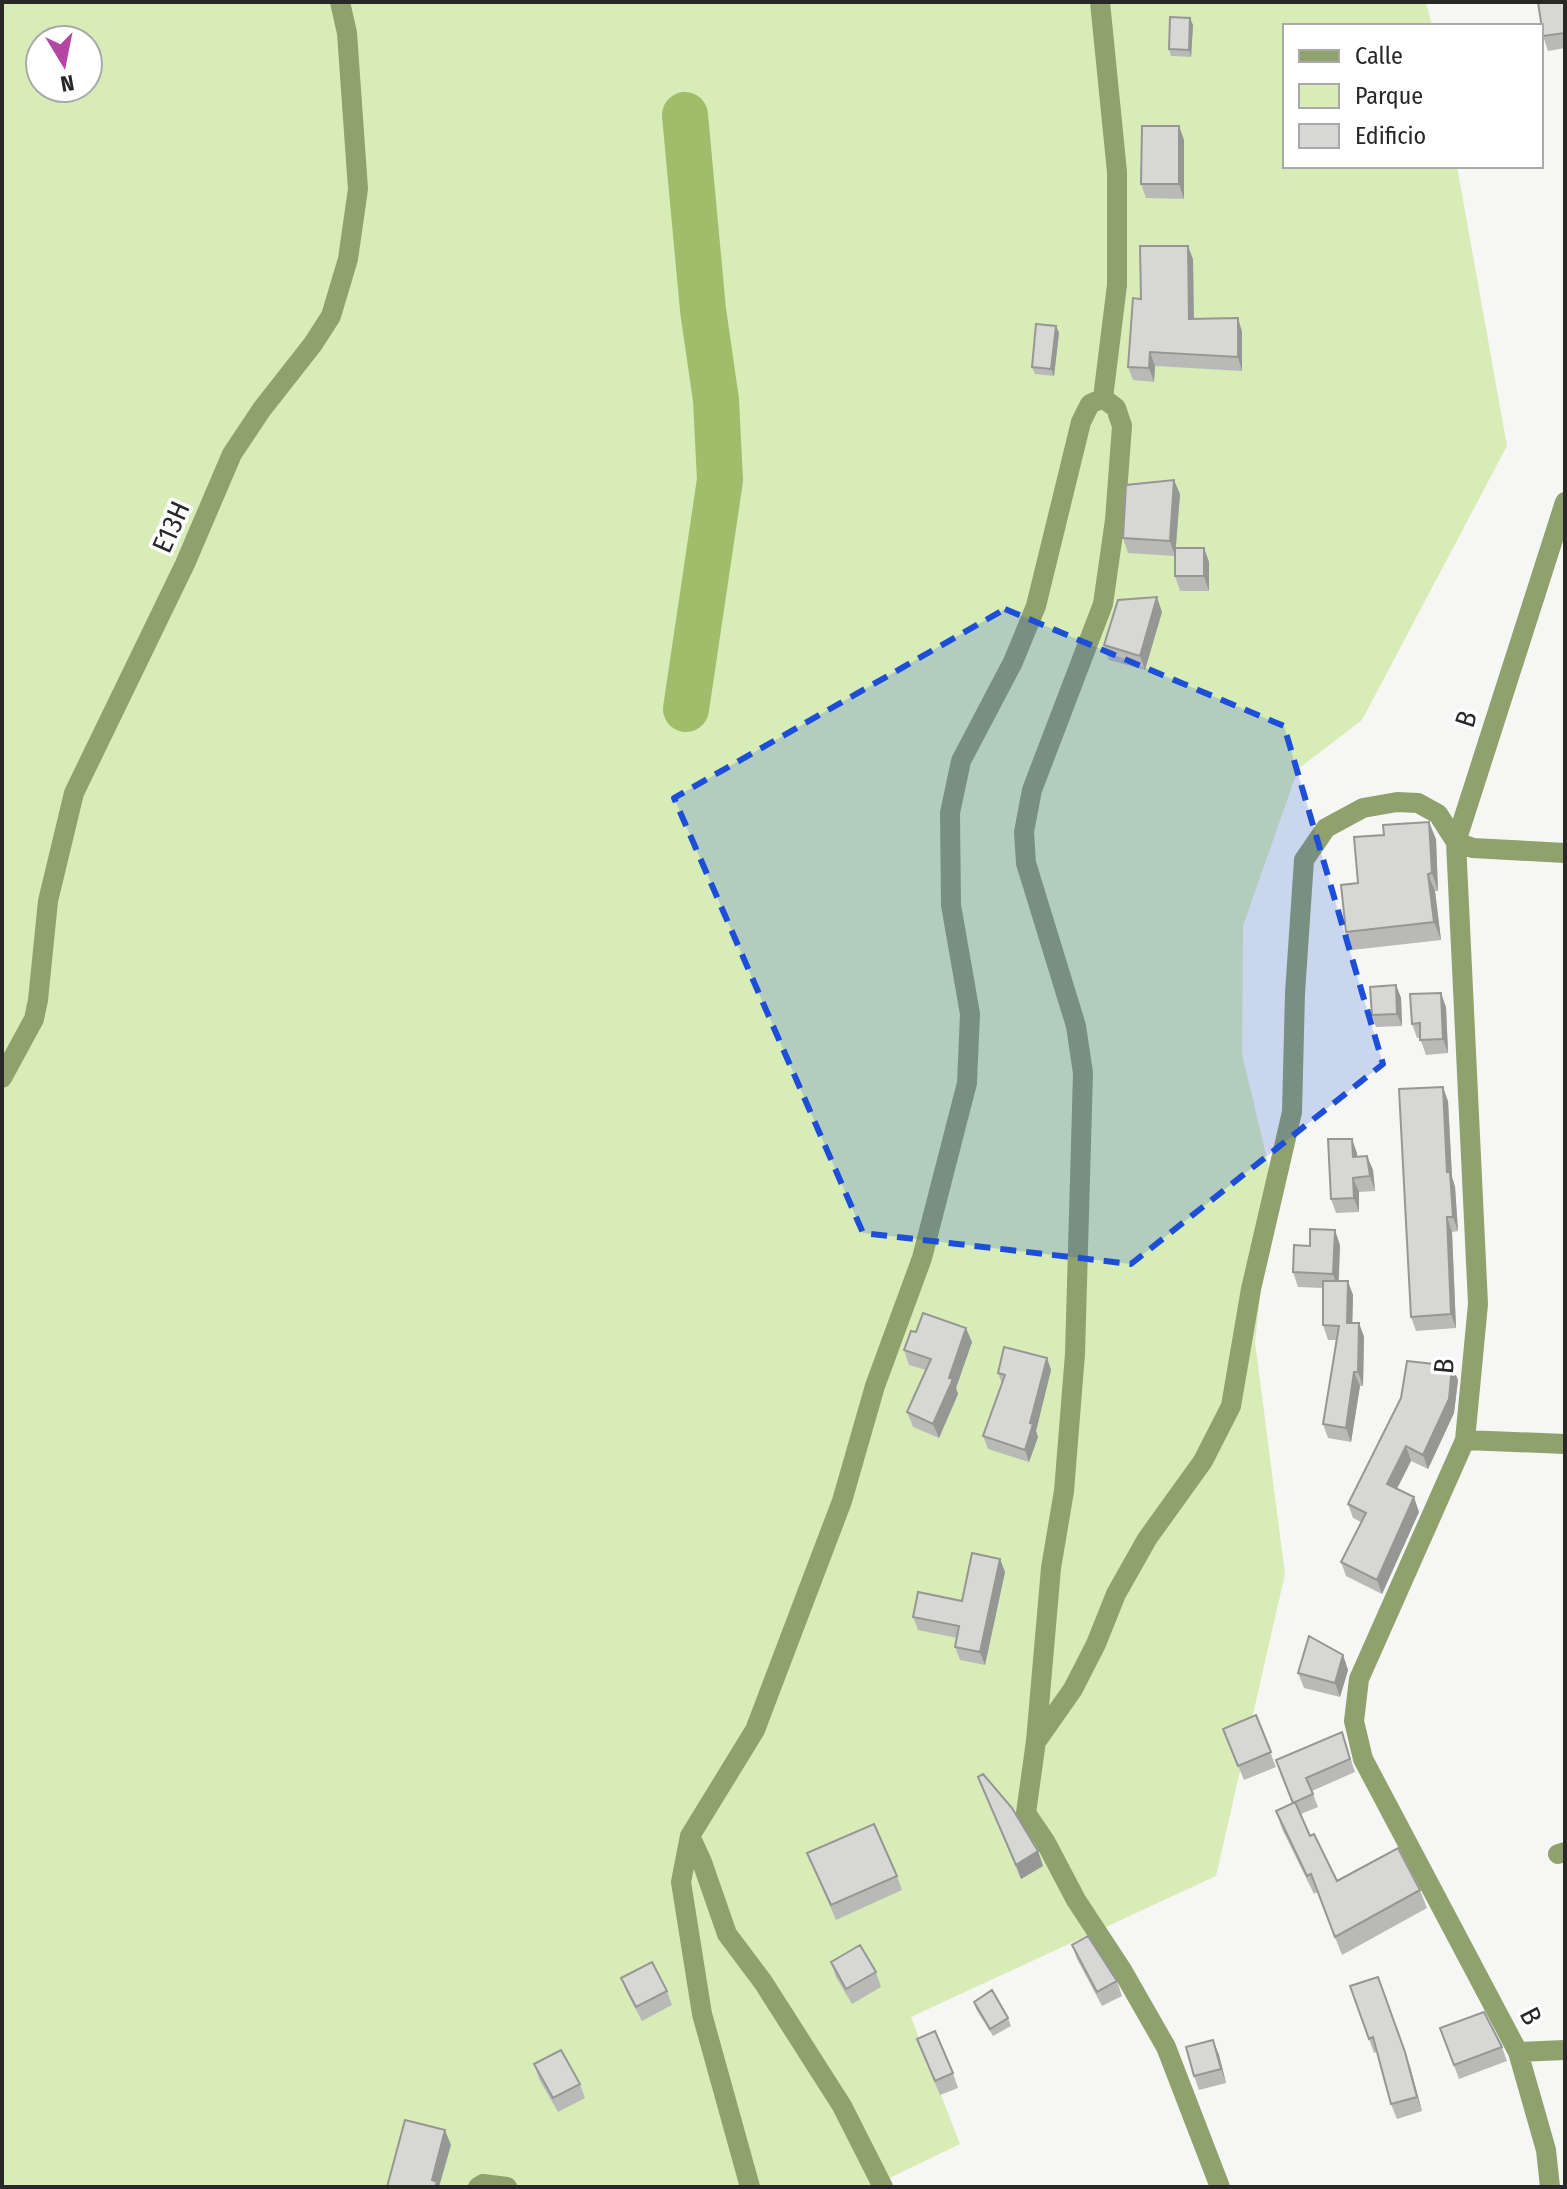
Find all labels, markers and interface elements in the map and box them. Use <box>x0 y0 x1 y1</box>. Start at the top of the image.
north arrow <box>24 24 104 104</box>
legend <box>1283 24 1543 168</box>
text: Calle <box>1355 42 1403 70</box>
text: N <box>59 69 76 98</box>
text: Parque <box>1355 82 1423 110</box>
text: Edificio <box>1355 122 1426 150</box>
street label: E13H <box>145 496 197 558</box>
street label: B <box>1448 707 1484 731</box>
street label: B <box>1427 1357 1461 1375</box>
street label: B <box>1513 2002 1549 2030</box>

